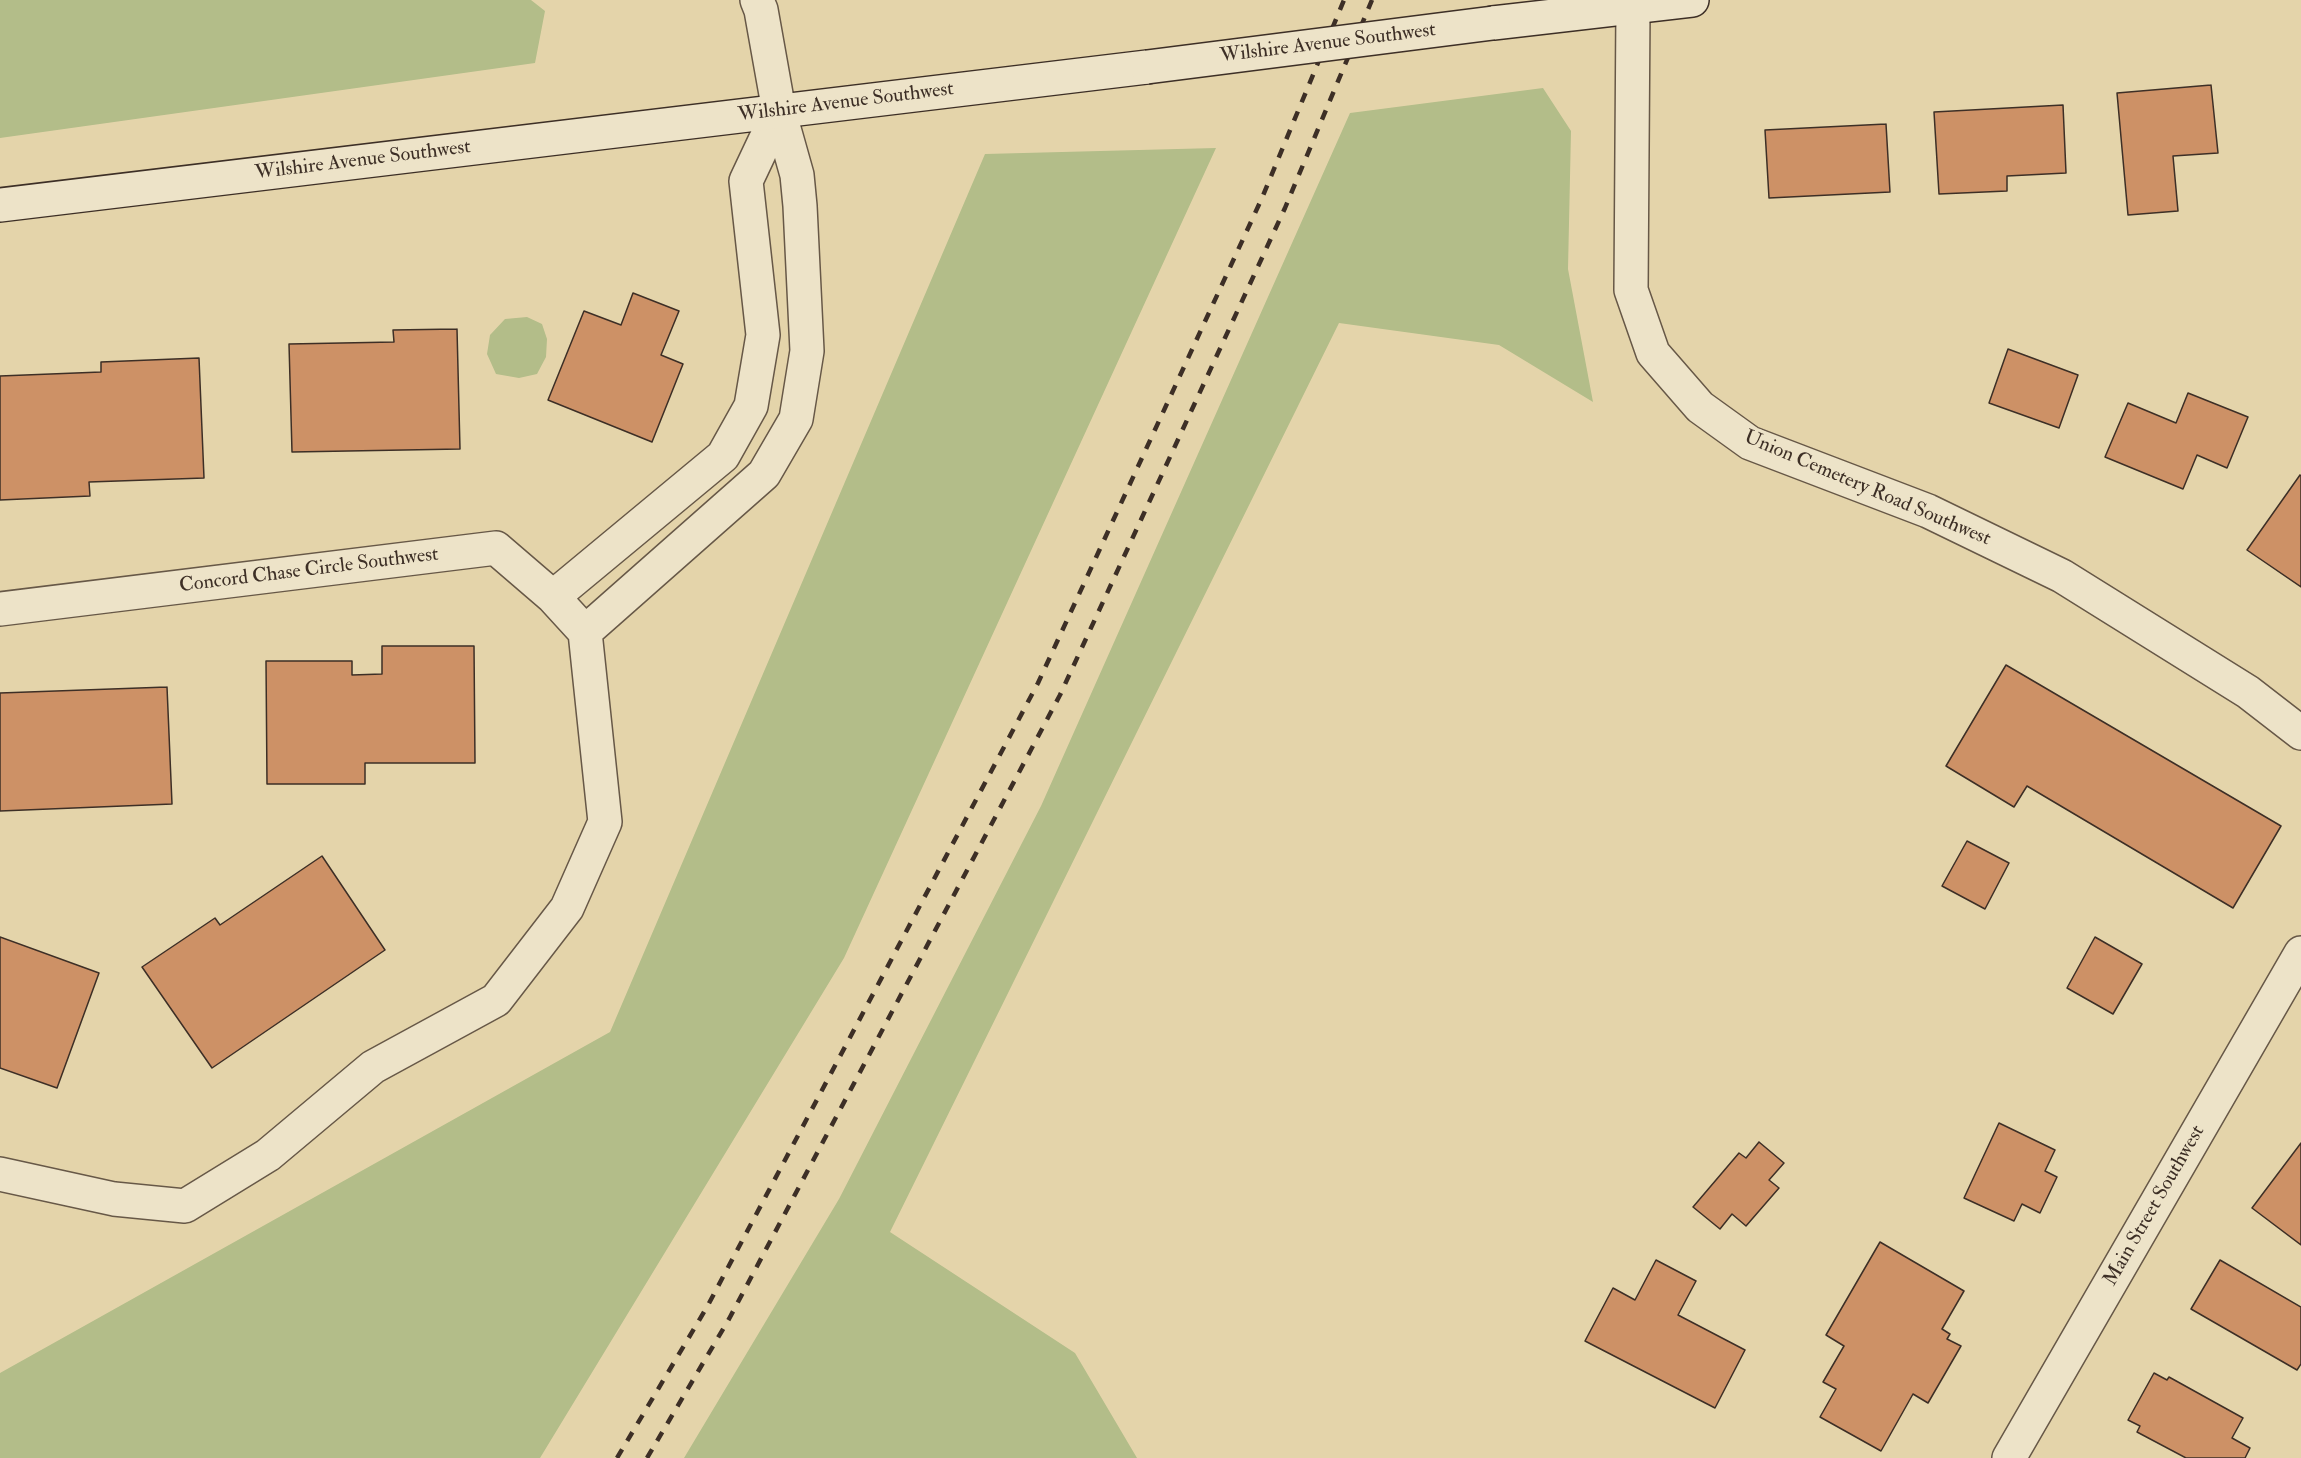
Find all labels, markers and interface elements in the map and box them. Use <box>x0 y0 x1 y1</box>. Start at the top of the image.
street label: Wilshire Avenue Southwest <box>1219 19 1437 69</box>
street label: Wilshire Avenue Southwest <box>737 78 955 128</box>
street label: Wilshire Avenue Southwest <box>254 136 472 186</box>
street label: Union Cemetery Road Southwest <box>1740 426 1994 552</box>
street label: Concord Chase Circle Southwest <box>178 543 440 599</box>
street label: Main Street Southwest <box>2099 1121 2211 1291</box>

